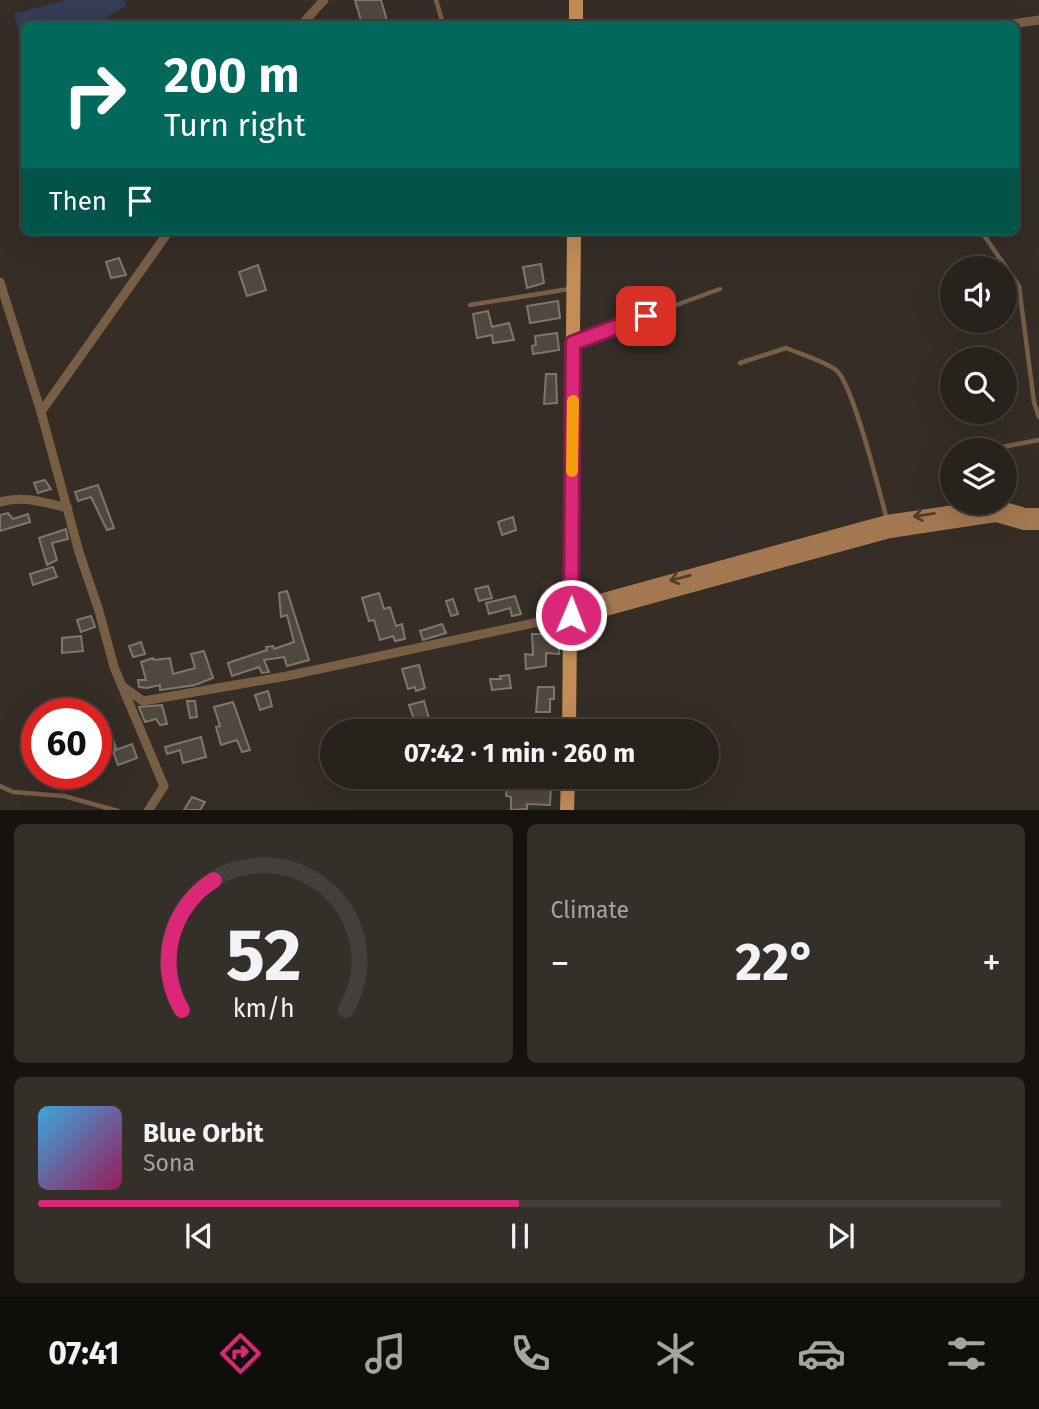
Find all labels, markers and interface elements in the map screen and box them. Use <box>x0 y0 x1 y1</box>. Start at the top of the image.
text: 200 m <box>164 46 300 105</box>
icon: right <box>49 49 140 140</box>
text: Turn right <box>164 106 306 144</box>
icon: arrive <box>121 182 159 220</box>
text: Then <box>49 186 107 217</box>
map controls <box>940 256 1017 515</box>
button: sound <box>940 256 1017 333</box>
pin <box>616 286 676 346</box>
icon: arrive <box>627 297 665 335</box>
button: search <box>940 347 1017 424</box>
button: layers <box>940 438 1017 515</box>
one-way arrow <box>913 509 936 522</box>
one-way arrow <box>669 572 692 585</box>
position arrow <box>534 578 608 652</box>
speed limit sign: 60 <box>21 698 112 789</box>
text: 07:42 · 1 min · 260 m <box>404 738 635 769</box>
text: Climate <box>551 896 629 924</box>
text: 52 <box>225 912 301 999</box>
text: 22° <box>735 931 816 994</box>
text: − <box>551 940 570 986</box>
text: + <box>982 940 1001 986</box>
text: km/h <box>232 993 294 1023</box>
text: Blue Orbit <box>143 1118 263 1149</box>
text: Sona <box>143 1149 195 1177</box>
icon: previous <box>180 1217 218 1255</box>
icon: pause <box>501 1217 539 1255</box>
icon: next <box>822 1217 860 1255</box>
icon: directions <box>216 1329 265 1378</box>
icon: music <box>361 1329 410 1378</box>
icon: phone <box>506 1329 555 1378</box>
icon: climate <box>651 1329 700 1378</box>
icon: car <box>797 1329 846 1378</box>
icon: filters <box>942 1329 991 1378</box>
text: 07:41 <box>48 1334 119 1372</box>

